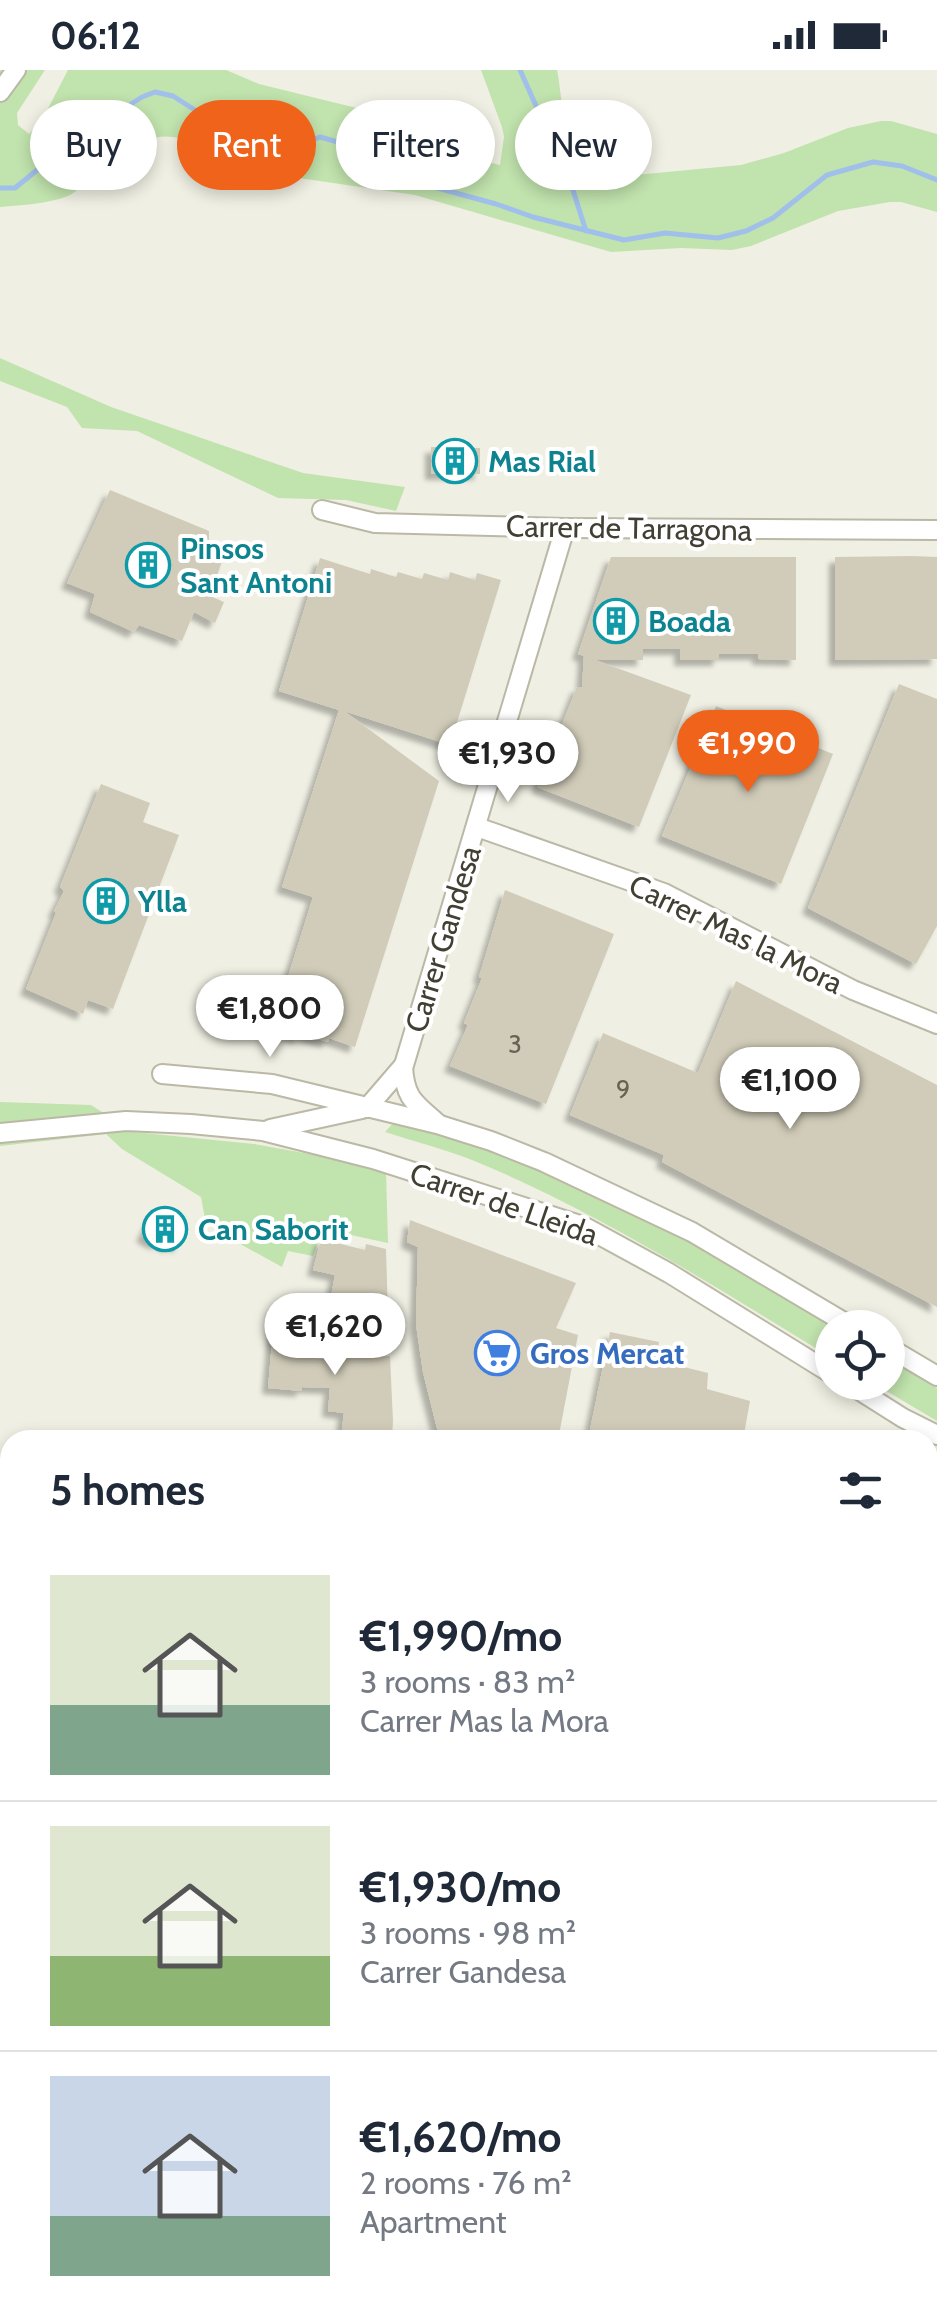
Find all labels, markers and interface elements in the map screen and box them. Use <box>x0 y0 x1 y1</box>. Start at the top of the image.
text: 06:12 <box>50 12 141 59</box>
chip: Buy <box>30 100 157 190</box>
chip: Rent <box>177 100 316 190</box>
chip: Filters <box>336 100 495 190</box>
chip: New <box>515 100 652 190</box>
building icon: Mas Rial <box>432 438 478 484</box>
place label: Mas Rial <box>488 443 596 480</box>
street label: Carrer de Tarragona <box>506 507 753 549</box>
place label: Pinsos Sant Antoni <box>180 530 332 601</box>
building icon: Pinsos Sant Antoni <box>125 542 171 588</box>
building icon: Boada <box>593 598 639 644</box>
place label: Boada <box>648 603 731 640</box>
pin: €1,990 <box>667 710 829 795</box>
pin: €1,930 <box>427 720 589 805</box>
text: €1,990 <box>699 723 797 762</box>
text: €1,930 <box>459 733 557 772</box>
street label: Carrer Gandesa <box>397 841 489 1037</box>
street label: Carrer Mas la Mora <box>623 866 849 1002</box>
building icon: Ylla <box>83 878 129 924</box>
place label: Ylla <box>137 883 187 920</box>
pin: €1,800 <box>189 975 351 1060</box>
text: €1,800 <box>218 988 322 1027</box>
house number: 3 <box>508 1029 522 1059</box>
pin: €1,100 <box>709 1047 871 1132</box>
text: €1,100 <box>742 1060 838 1099</box>
house number: 9 <box>616 1074 630 1104</box>
street label: Carrer de Lleida <box>405 1155 603 1254</box>
building icon: Can Saborit <box>142 1206 188 1252</box>
place label: Can Saborit <box>198 1211 349 1248</box>
pin: €1,620 <box>254 1293 416 1378</box>
text: €1,620 <box>286 1306 384 1345</box>
map controls <box>815 1310 905 1400</box>
button: locate <box>815 1310 905 1400</box>
supermarket icon: Gros Mercat <box>474 1330 520 1376</box>
place label: Gros Mercat <box>530 1335 684 1372</box>
icon: filters <box>833 1463 888 1518</box>
text: 5 homes <box>50 1464 205 1516</box>
text: €1,990/mo <box>360 1610 562 1662</box>
icon: home <box>130 1615 250 1735</box>
text: 3 rooms · 83 m² <box>360 1662 575 1701</box>
text: Carrer Mas la Mora <box>360 1701 609 1740</box>
text: €1,930/mo <box>360 1861 561 1913</box>
icon: home <box>130 1866 250 1986</box>
text: 3 rooms · 98 m² <box>360 1913 576 1952</box>
text: Carrer Gandesa <box>360 1952 566 1991</box>
text: €1,620/mo <box>360 2111 562 2163</box>
icon: home <box>130 2116 250 2236</box>
text: 2 rooms · 76 m² <box>360 2163 572 2202</box>
text: Apartment <box>360 2202 507 2241</box>

